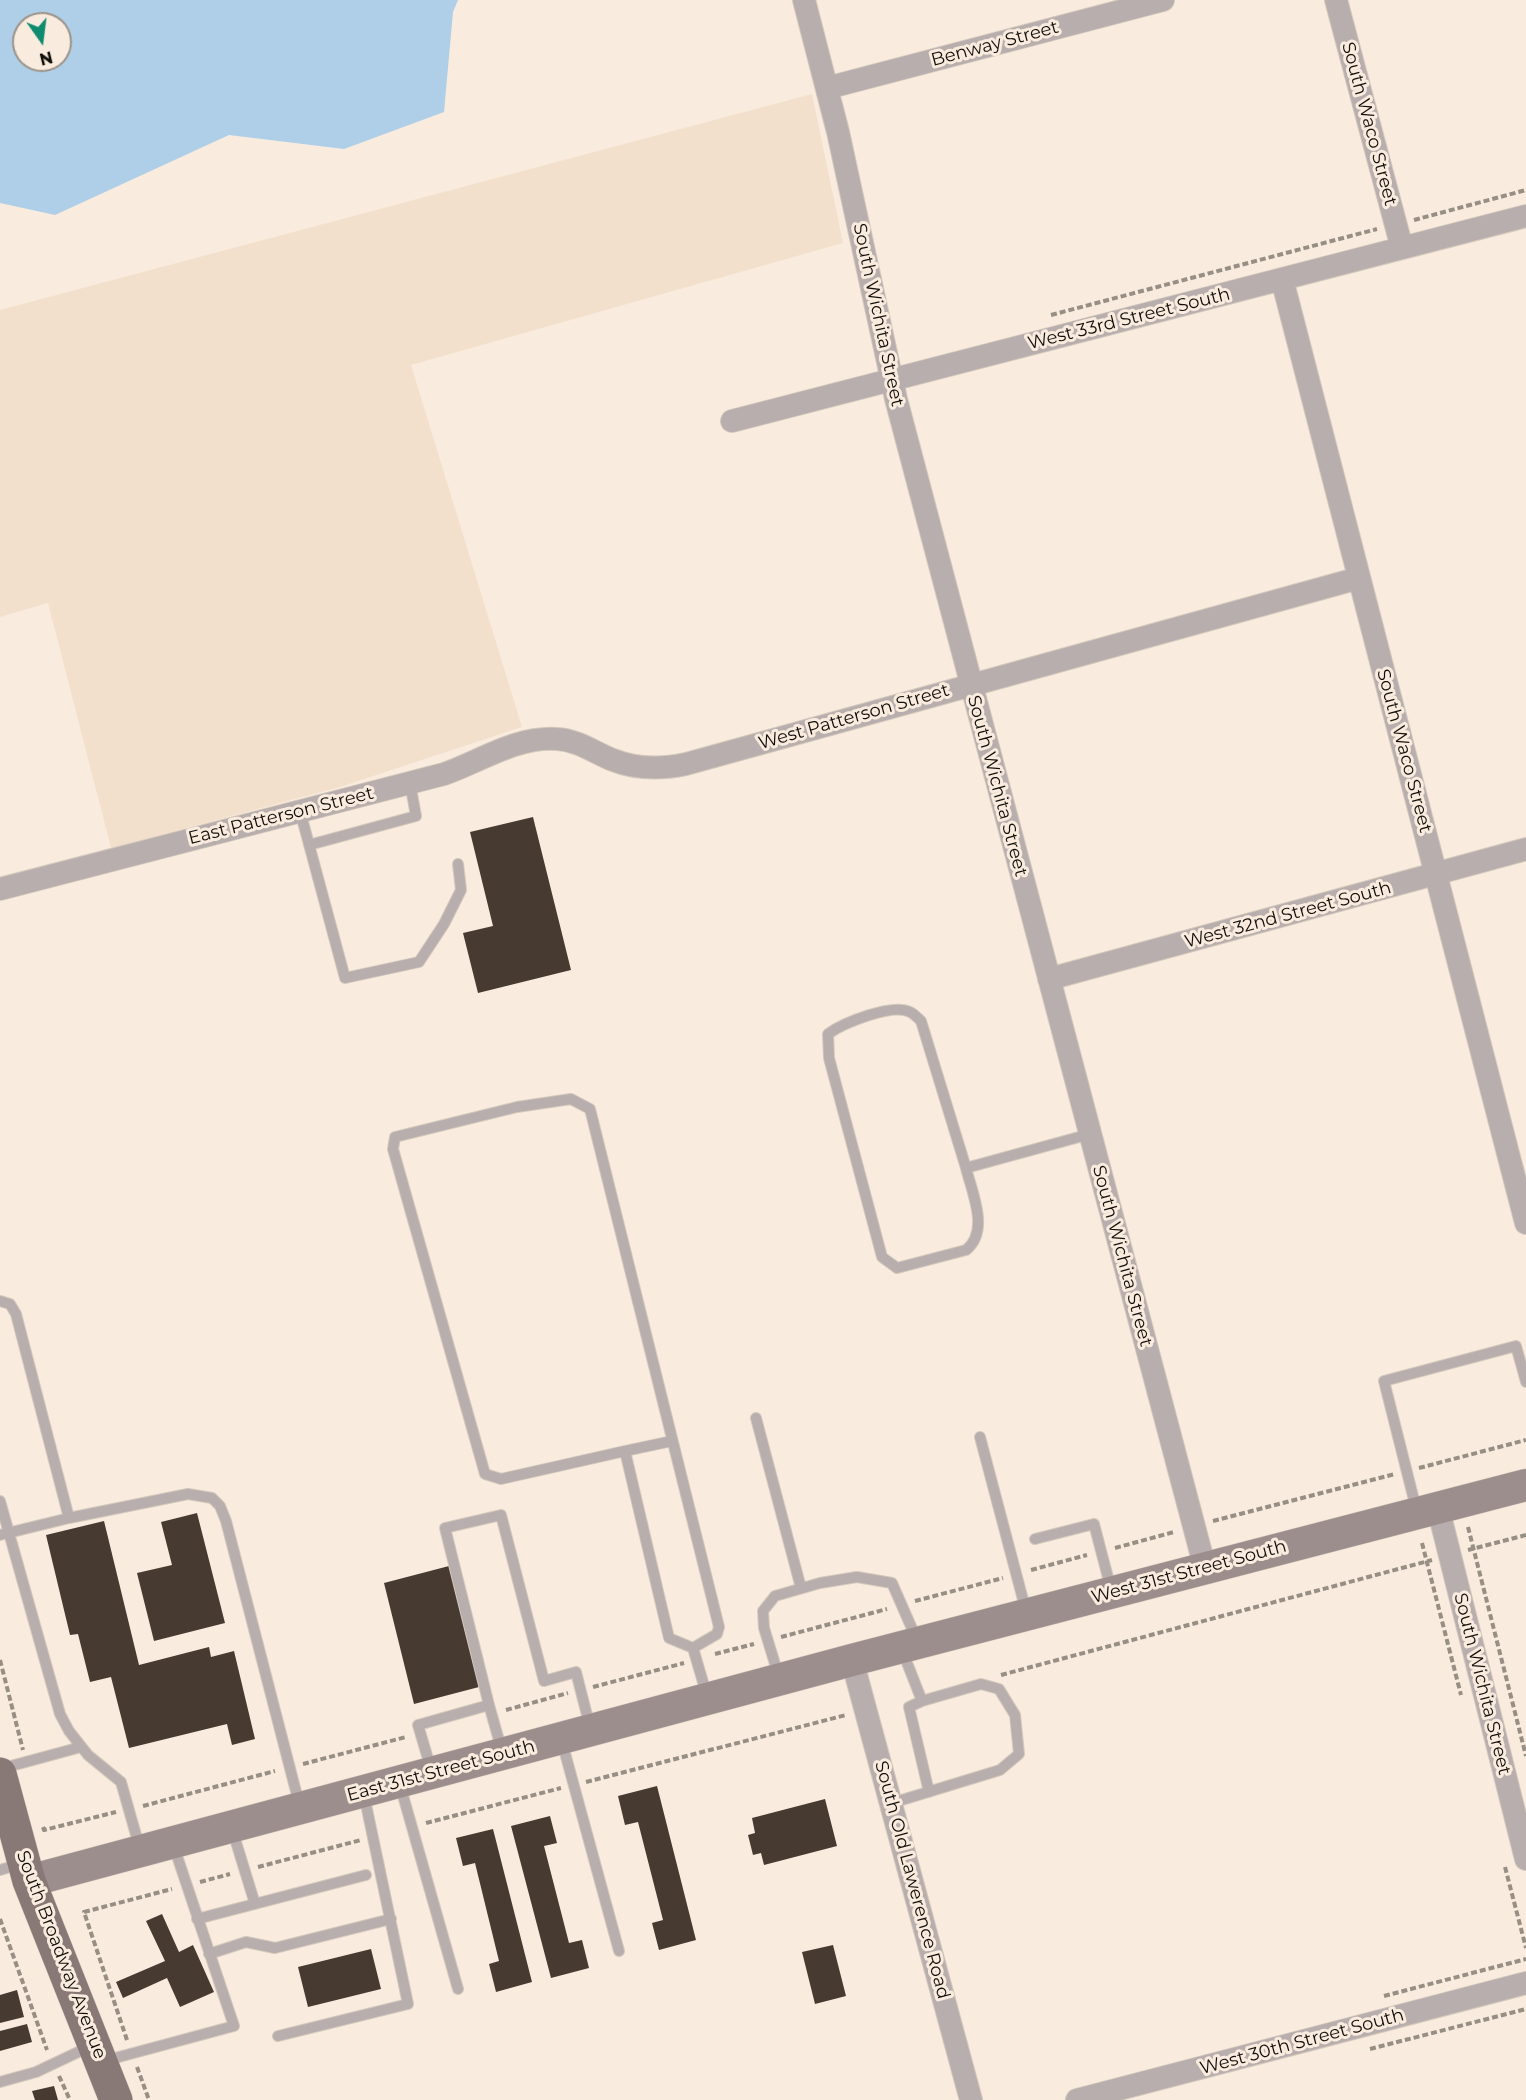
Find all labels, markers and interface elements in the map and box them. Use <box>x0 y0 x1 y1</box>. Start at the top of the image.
north arrow <box>12 12 72 72</box>
street label: Benway Street <box>929 17 1061 71</box>
street label: South Waco Street <box>1337 40 1401 208</box>
text: N <box>37 47 55 69</box>
street label: South Wichita Street <box>848 221 908 409</box>
street label: West 33rd Street South <box>1026 283 1232 355</box>
street label: South Waco Street <box>1372 667 1436 835</box>
street label: West Patterson Street <box>756 679 952 755</box>
street label: South Wichita Street <box>962 693 1032 879</box>
street label: East Patterson Street <box>186 783 376 849</box>
street label: West 32nd Street South <box>1182 877 1394 953</box>
street label: South Wichita Street <box>1087 1163 1157 1349</box>
street label: West 31st Street South <box>1089 1536 1289 1608</box>
street label: South Wichita Street <box>1449 1591 1515 1777</box>
street label: East 31st Street South <box>345 1735 537 1807</box>
street label: South Old Lawerence Road <box>870 1759 954 2001</box>
street label: South Broadway Avenue <box>11 1848 111 2062</box>
street label: West 30th Street South <box>1198 2004 1406 2080</box>

